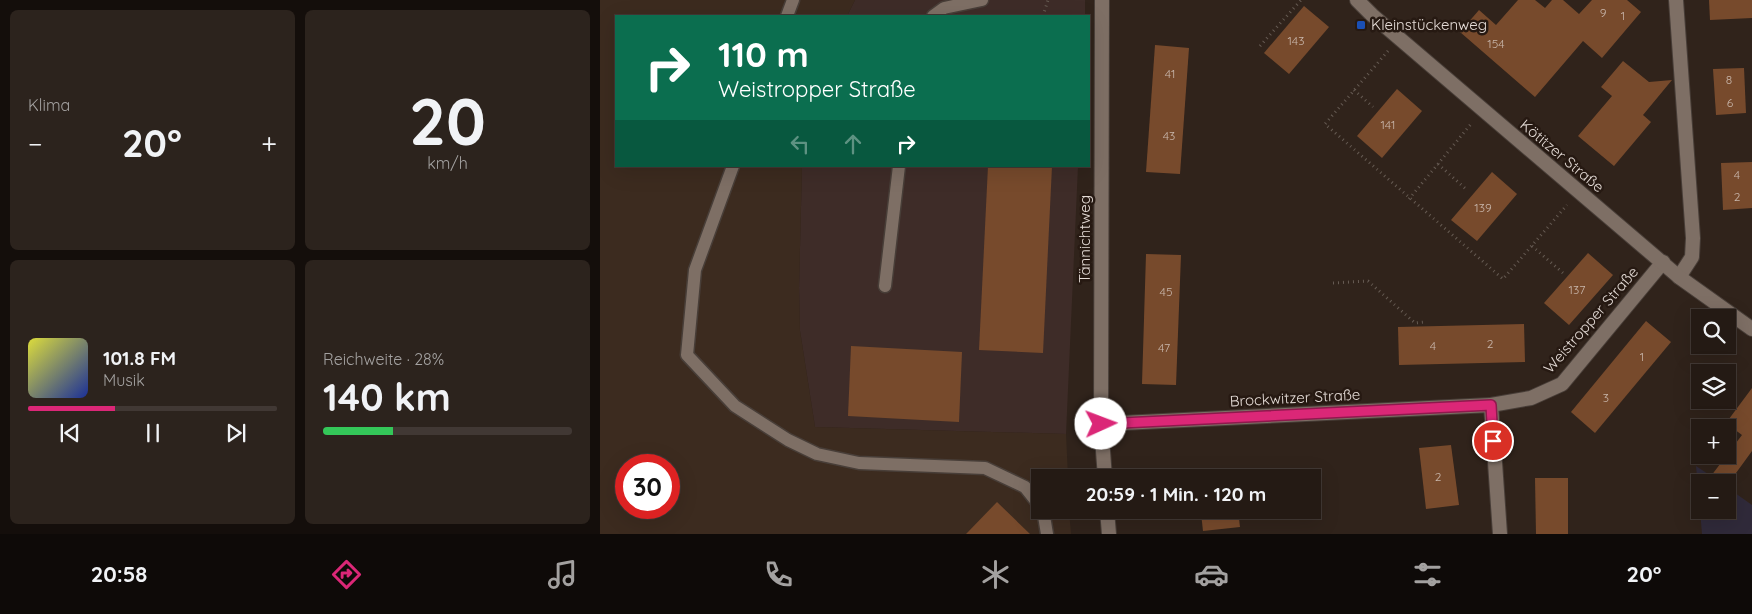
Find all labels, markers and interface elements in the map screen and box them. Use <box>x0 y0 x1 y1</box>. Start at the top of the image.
house number: 9 <box>1600 5 1607 20</box>
house number: 1 <box>1621 8 1625 23</box>
place label: Kleinstückenweg <box>1371 15 1487 34</box>
marker: Kleinstückenweg <box>1355 19 1367 31</box>
text: 110 m <box>718 32 809 76</box>
house number: 143 <box>1288 33 1304 48</box>
icon: right <box>635 35 700 100</box>
house number: 154 <box>1487 36 1505 51</box>
house number: 41 <box>1165 66 1175 81</box>
house number: 8 <box>1726 72 1732 87</box>
text: Weistropper Straße <box>718 75 916 103</box>
text: 20 <box>409 80 486 161</box>
text: Klima <box>28 95 70 115</box>
house number: 6 <box>1727 95 1734 110</box>
street label: Kötitzer Straße <box>1516 115 1608 196</box>
house number: 141 <box>1381 117 1395 132</box>
text: 20° <box>122 119 182 167</box>
text: − <box>28 126 43 161</box>
text: + <box>261 126 277 161</box>
house number: 43 <box>1163 128 1175 143</box>
icon: left <box>786 130 814 158</box>
icon: ahead <box>839 130 867 158</box>
icon: right <box>892 130 920 158</box>
text: km/h <box>427 153 468 173</box>
house number: 4 <box>1734 167 1740 182</box>
house number: 2 <box>1734 189 1741 204</box>
street label: Tännichtweg <box>1075 195 1094 283</box>
house number: 139 <box>1474 200 1492 215</box>
street label: Weistropper Straße <box>1539 263 1642 377</box>
house number: 137 <box>1569 282 1585 297</box>
house number: 45 <box>1160 284 1172 299</box>
map controls <box>1691 309 1736 519</box>
button: search <box>1691 309 1736 354</box>
house number: 2 <box>1487 336 1494 351</box>
house number: 4 <box>1430 338 1436 353</box>
house number: 47 <box>1158 340 1170 355</box>
text: 101.8 FM <box>103 346 176 370</box>
text: Reichweite · 28% <box>323 349 444 369</box>
house number: 1 <box>1640 349 1644 364</box>
button: layers <box>1691 364 1736 409</box>
text: Musik <box>103 370 145 390</box>
text: 140 km <box>323 373 451 421</box>
street label: Brockwitzer Straße <box>1229 385 1361 410</box>
house number: 3 <box>1603 390 1609 405</box>
position arrow <box>1074 397 1126 449</box>
icon: previous <box>56 419 84 447</box>
icon: pause <box>139 419 167 447</box>
icon: next <box>222 419 250 447</box>
button: + <box>1691 419 1736 464</box>
pin <box>1472 420 1514 462</box>
icon: arrive <box>1479 427 1507 455</box>
speed limit sign: 30 <box>615 454 680 519</box>
house number: 2 <box>1435 469 1442 484</box>
button: − <box>1691 474 1736 519</box>
text: 20:59 · 1 Min. · 120 m <box>1086 482 1266 506</box>
icon: directions <box>329 557 364 592</box>
icon: music <box>545 557 580 592</box>
icon: phone <box>761 557 796 592</box>
icon: climate <box>978 557 1013 592</box>
icon: car <box>1194 557 1229 592</box>
icon: filters <box>1410 557 1445 592</box>
text: 20:58 <box>91 560 147 588</box>
text: 20° <box>1627 560 1661 588</box>

